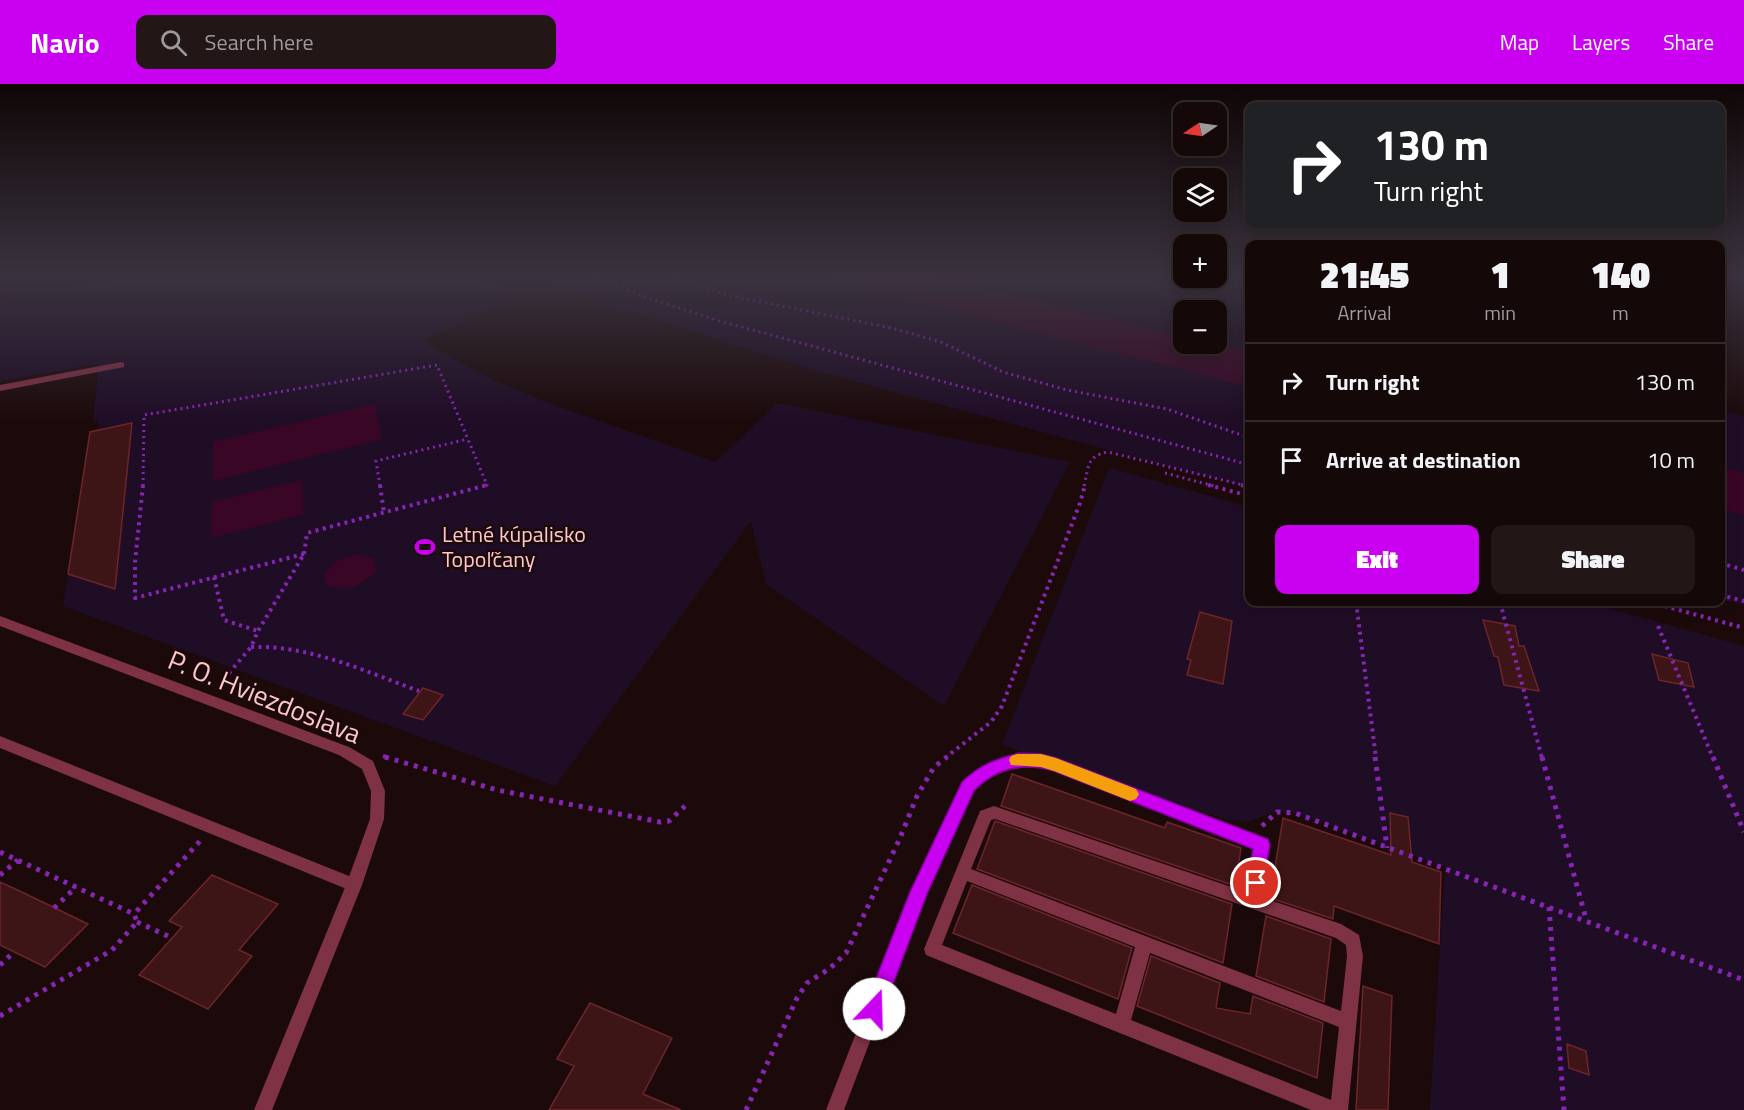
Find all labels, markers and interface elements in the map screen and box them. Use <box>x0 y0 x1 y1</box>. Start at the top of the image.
search box <box>136 15 556 69</box>
text: Navio <box>30 21 100 64</box>
text: Search here <box>205 25 314 59</box>
icon: search <box>157 26 190 59</box>
text: Map <box>1500 26 1539 58</box>
text: Layers <box>1572 26 1630 58</box>
text: Share <box>1663 26 1714 58</box>
north arrow <box>1173 102 1227 156</box>
map controls <box>1173 102 1227 354</box>
text: 130 m <box>1374 112 1489 176</box>
icon: right <box>1275 126 1353 204</box>
button: layers <box>1173 168 1227 222</box>
text: Turn right <box>1374 170 1483 211</box>
button: + <box>1173 234 1227 288</box>
text: 21:45 <box>1320 247 1409 302</box>
text: 1 <box>1490 247 1510 302</box>
text: 140 <box>1591 247 1650 302</box>
text: Arrival <box>1337 297 1392 328</box>
text: min <box>1484 297 1516 328</box>
text: m <box>1612 297 1629 328</box>
button: − <box>1173 300 1227 354</box>
text: Turn right <box>1326 365 1420 399</box>
text: 130 m <box>1635 365 1695 399</box>
icon: right <box>1275 366 1308 399</box>
text: Arrive at destination <box>1326 443 1521 477</box>
text: 10 m <box>1647 443 1695 477</box>
icon: arrive <box>1275 444 1308 477</box>
place label: Letné kúpalisko Topoľčany <box>442 517 586 576</box>
button: Exit <box>1275 525 1479 594</box>
button: Share <box>1491 525 1695 594</box>
sports icon: Letné kúpalisko Topoľčany <box>413 535 437 559</box>
street label: P. O. Hviezdoslava <box>162 639 368 754</box>
pin <box>1230 857 1281 908</box>
icon: arrive <box>1239 866 1272 899</box>
position arrow <box>842 977 906 1041</box>

